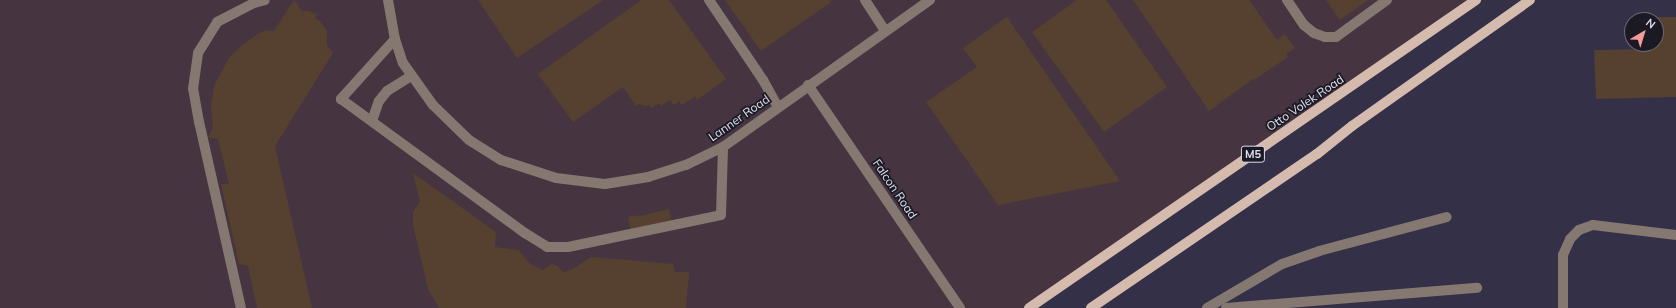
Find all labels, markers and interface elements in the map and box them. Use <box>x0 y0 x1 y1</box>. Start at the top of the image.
north arrow <box>1624 12 1664 52</box>
text: N <box>1643 15 1658 31</box>
street label: Otto Volek Road <box>1264 72 1346 134</box>
street label: Lanner Road <box>706 92 772 144</box>
road number: M5 <box>1240 145 1266 163</box>
street label: Falcon Road <box>870 156 920 222</box>

